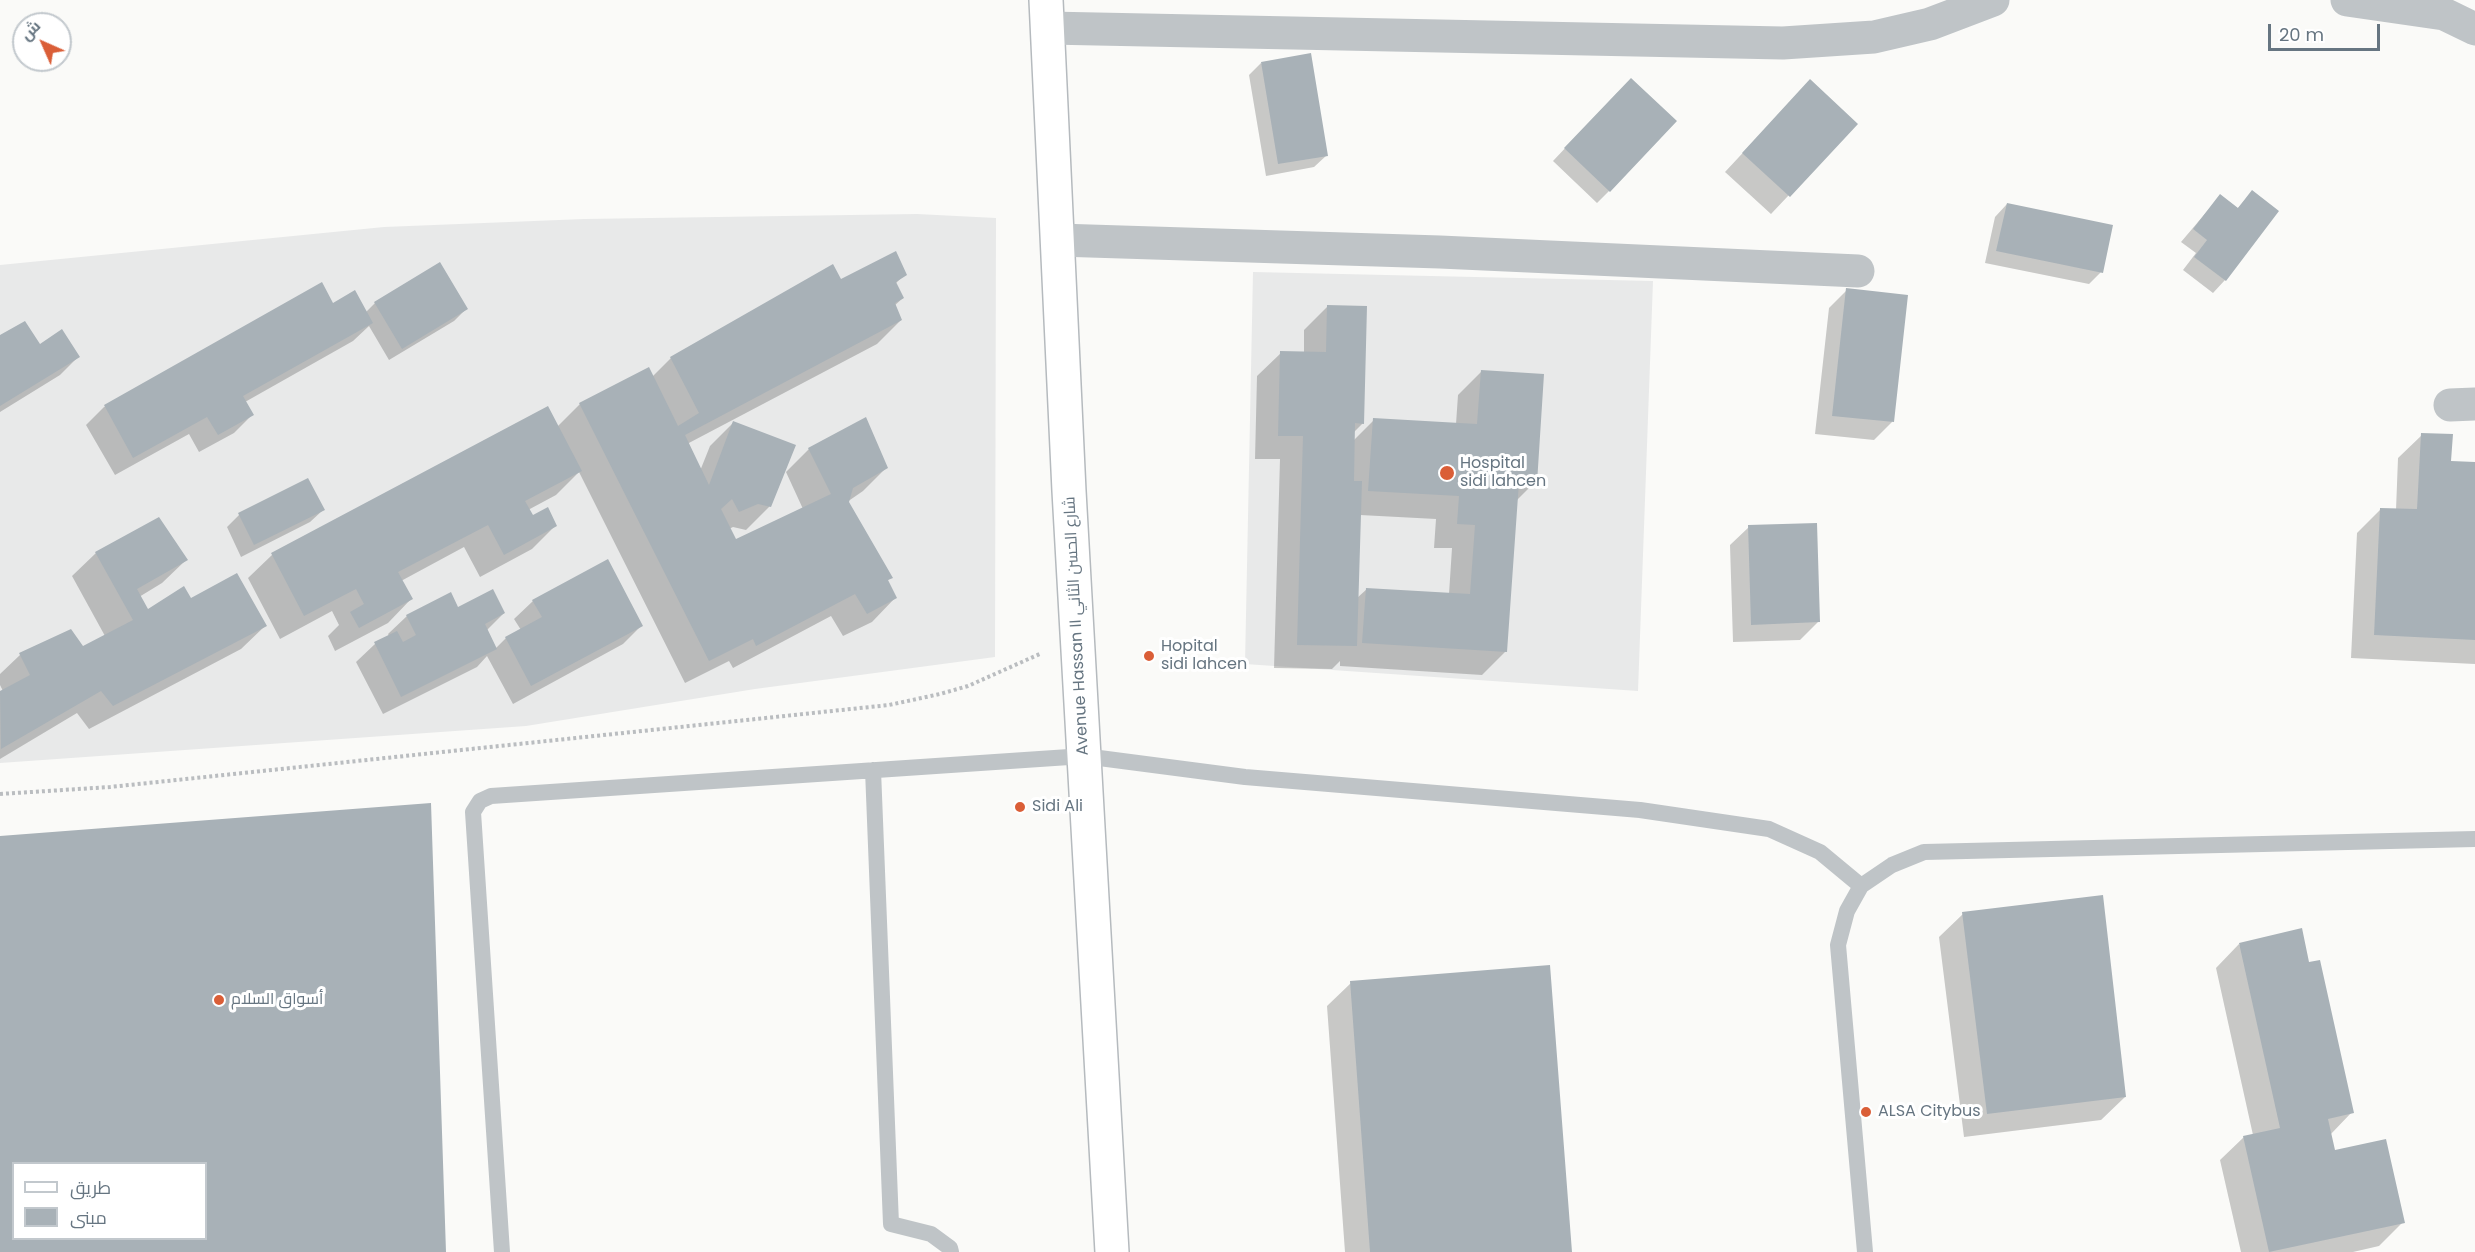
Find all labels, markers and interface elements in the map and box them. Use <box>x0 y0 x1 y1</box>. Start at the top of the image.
north arrow <box>12 12 72 72</box>
scale bar <box>2271 12 2384 50</box>
text: ش <box>15 15 46 46</box>
text: 20 m <box>2279 22 2324 47</box>
place label: Hospital sidi lahcen <box>1460 454 1546 492</box>
marker: Hospital sidi lahcen <box>1438 464 1456 482</box>
street label: Avenue Hassan II شارع الحسن الثاني <box>1061 496 1093 756</box>
place label: Hopital sidi lahcen <box>1161 637 1247 675</box>
marker: Hopital sidi lahcen <box>1142 649 1156 663</box>
place label: Sidi Ali <box>1032 797 1083 817</box>
marker: Sidi Ali <box>1013 800 1027 814</box>
place label: أسواق السلام <box>231 990 323 1010</box>
marker: أسواق السلام <box>212 993 226 1007</box>
place label: ALSA Citybus <box>1878 1102 1981 1122</box>
marker: ALSA Citybus <box>1859 1105 1873 1119</box>
legend <box>12 1162 207 1240</box>
text: طريق <box>70 1175 111 1200</box>
text: مبنى <box>70 1205 107 1230</box>

